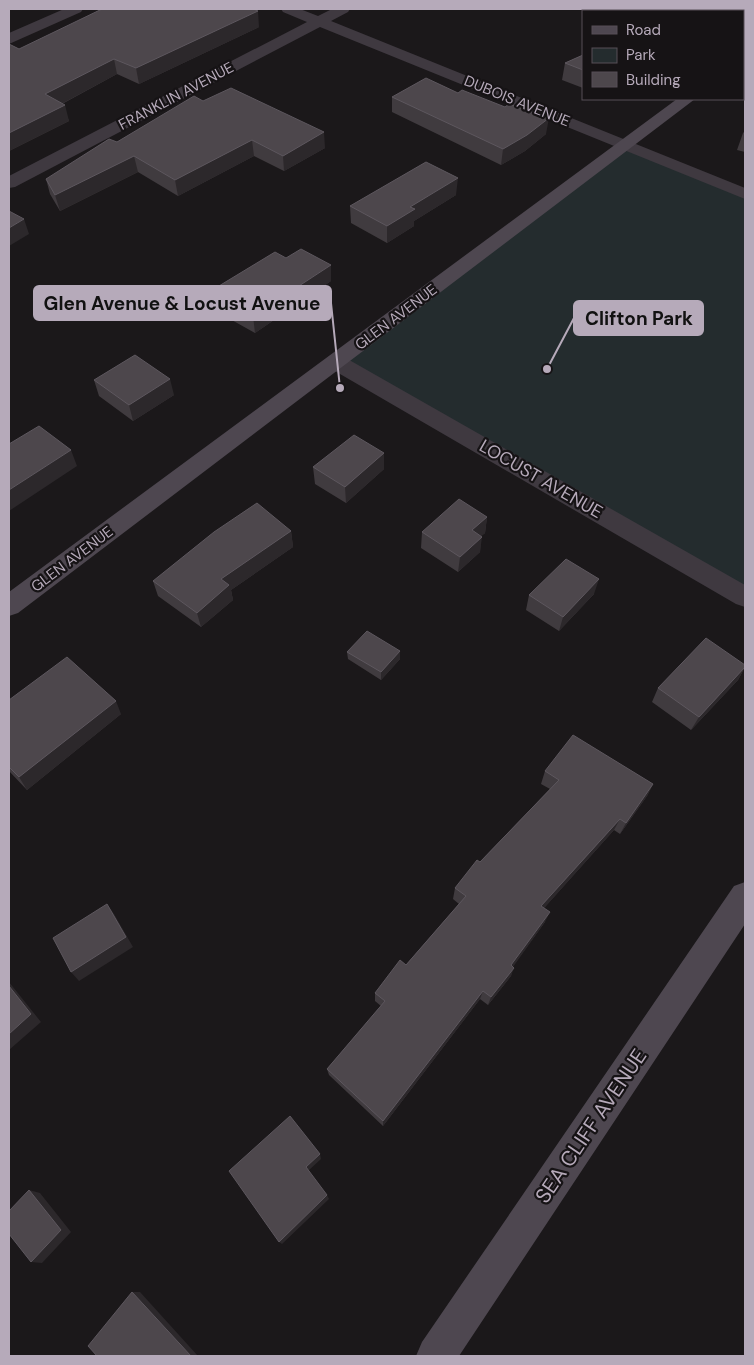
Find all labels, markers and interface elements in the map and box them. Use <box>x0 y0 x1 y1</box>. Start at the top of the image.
legend <box>582 10 744 100</box>
text: Road <box>626 20 661 40</box>
text: Park <box>626 45 656 65</box>
street label: FRANKLIN AVENUE <box>115 57 237 135</box>
text: Building <box>626 70 681 90</box>
street label: DUBOIS AVENUE <box>461 71 573 131</box>
street label: GLEN AVENUE <box>351 280 441 354</box>
callout: Glen Avenue & Locust Avenue <box>34 286 331 320</box>
text: Glen Avenue & Locust Avenue <box>44 291 320 316</box>
callout: Clifton Park <box>574 301 703 335</box>
text: Clifton Park <box>585 306 693 331</box>
street label: LOCUST AVENUE <box>475 434 607 524</box>
street label: GLEN AVENUE <box>27 522 117 596</box>
street label: SEA CLIFF AVENUE <box>529 1043 653 1209</box>

